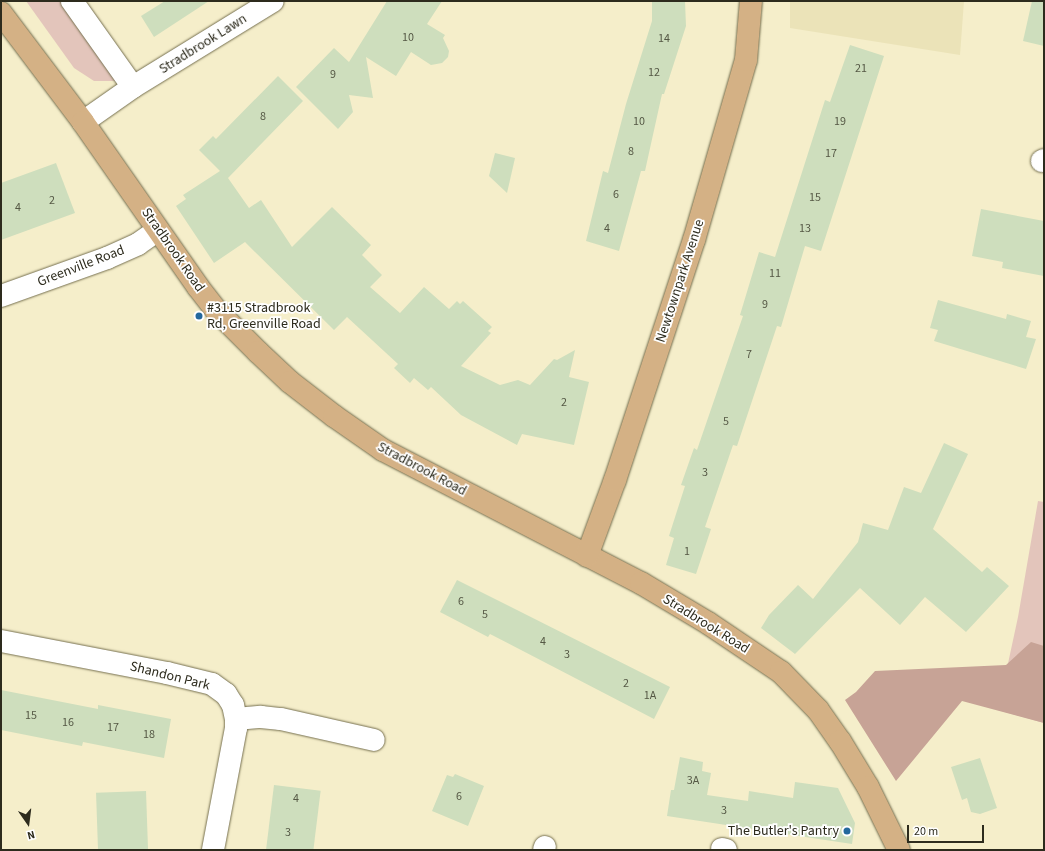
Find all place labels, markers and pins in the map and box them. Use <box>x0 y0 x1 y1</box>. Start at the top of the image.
place label: #3115 Stradbrook Rd, Greenville Road <box>207 300 321 332</box>
marker: #3115 Stradbrook Rd, Greenville Road <box>194 311 204 321</box>
place label: The Butler's Pantry <box>728 823 839 839</box>
marker: The Butler's Pantry <box>842 826 852 836</box>

